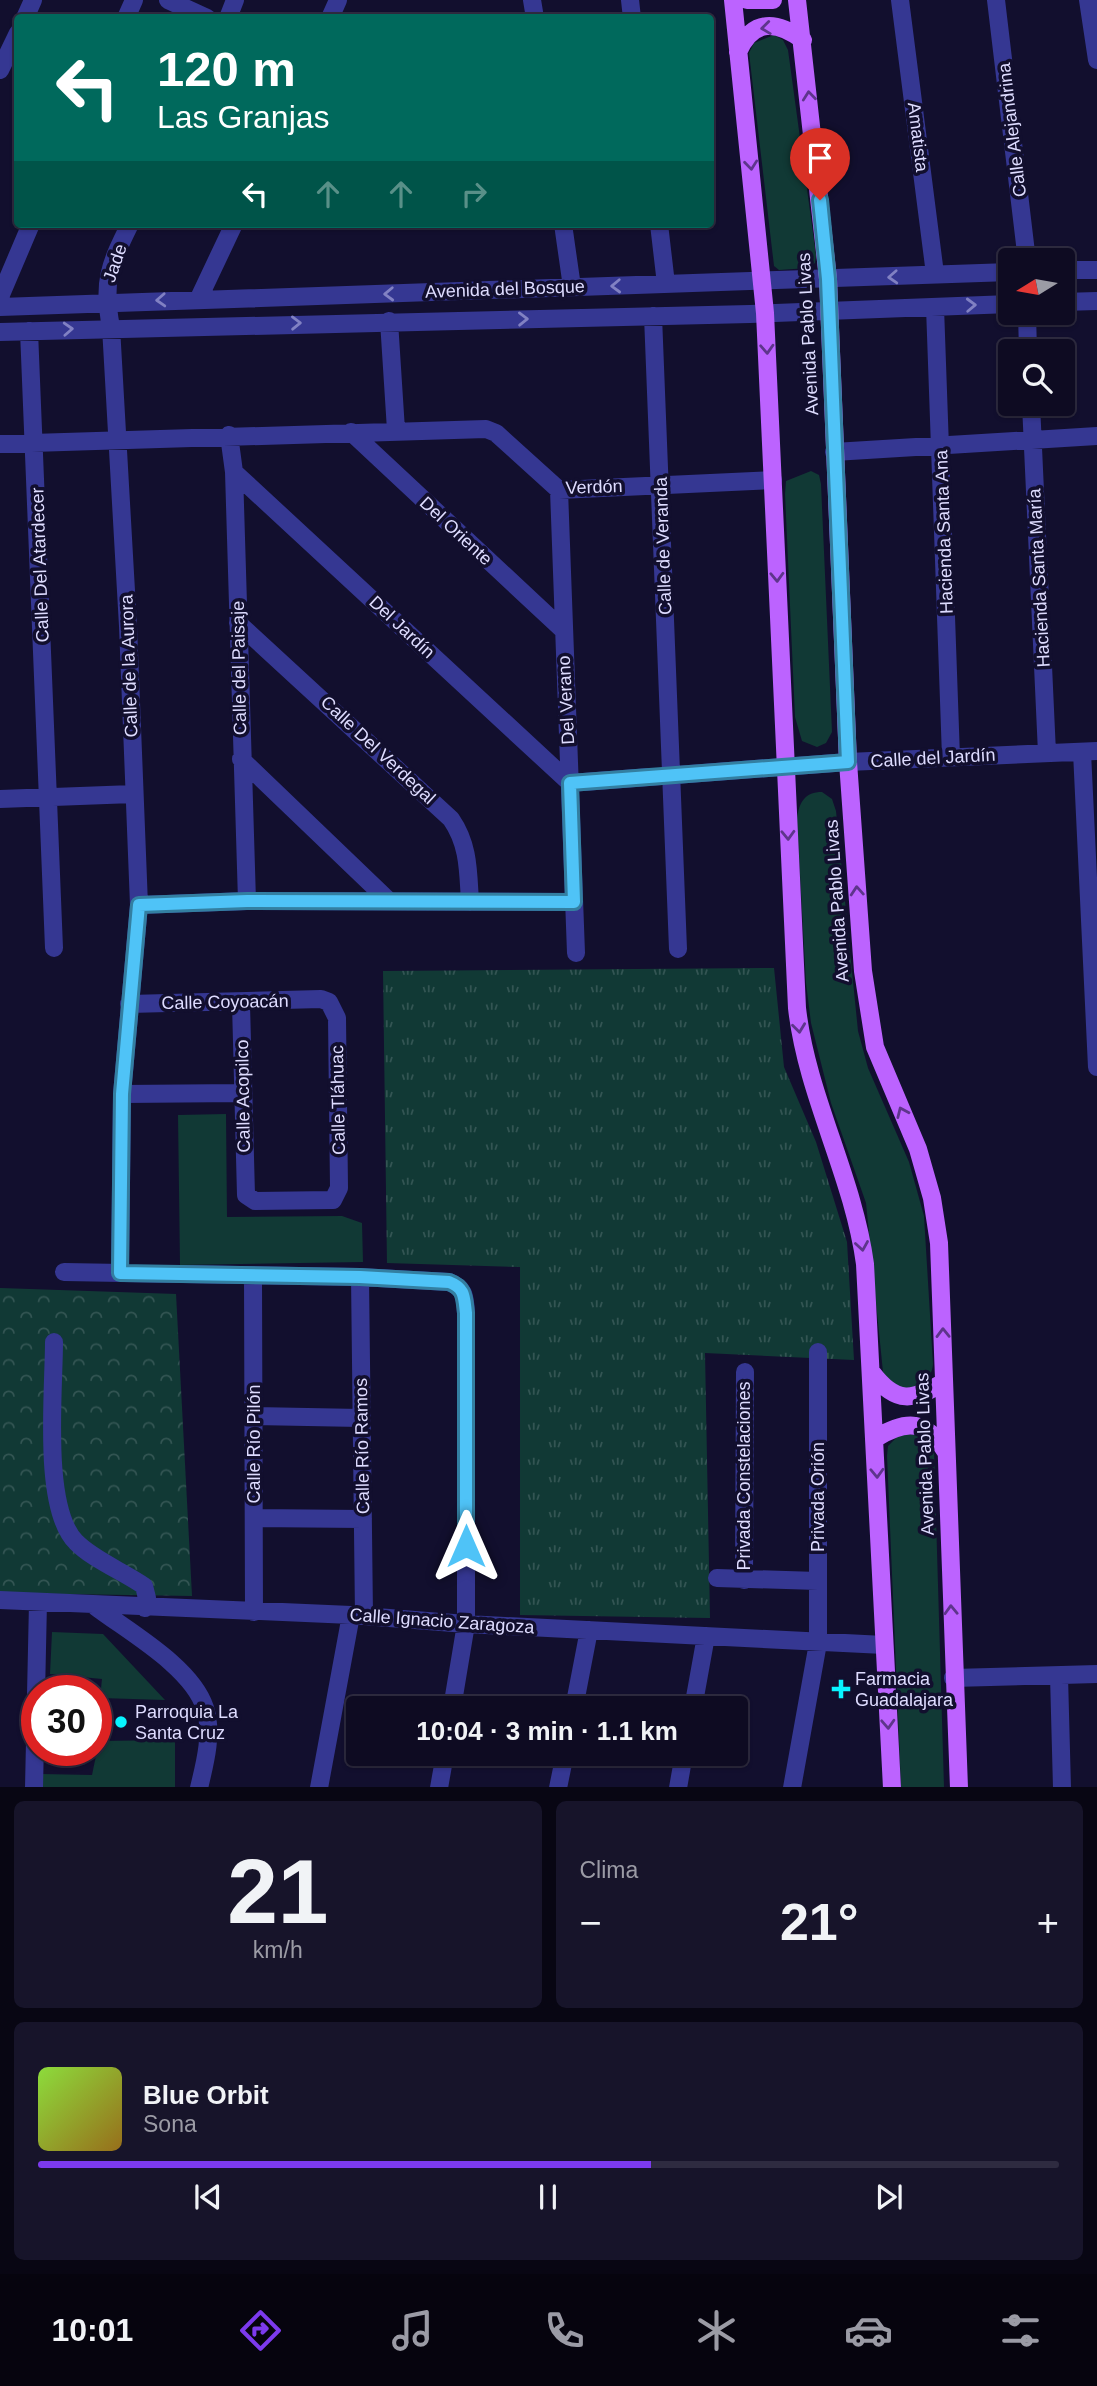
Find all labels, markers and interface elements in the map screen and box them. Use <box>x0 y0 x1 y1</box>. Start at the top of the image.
one-way arrow <box>761 21 772 36</box>
icon: left <box>42 42 133 133</box>
text: 120 m <box>157 42 296 96</box>
street label: Calle Alejandrina <box>994 61 1030 198</box>
one-way arrow <box>802 91 817 102</box>
text: Las Granjas <box>157 99 330 135</box>
street label: Amatista <box>904 101 932 174</box>
pin <box>790 128 850 200</box>
icon: arrive <box>801 139 839 177</box>
one-way arrow <box>743 159 758 171</box>
icon: left <box>236 175 274 213</box>
icon: ahead <box>309 175 347 213</box>
icon: ahead <box>382 175 420 213</box>
icon: right <box>455 175 493 213</box>
street label: Jade <box>99 241 131 285</box>
north arrow <box>998 248 1074 326</box>
map controls <box>998 248 1075 416</box>
street label: Avenida Pablo Livas <box>794 252 822 416</box>
one-way arrow <box>887 269 898 284</box>
street label: Avenida del Bosque <box>425 276 585 302</box>
one-way arrow <box>611 278 622 293</box>
one-way arrow <box>383 286 394 301</box>
one-way arrow <box>156 292 167 307</box>
one-way arrow <box>966 298 977 313</box>
one-way arrow <box>518 312 529 327</box>
one-way arrow <box>291 315 301 331</box>
one-way arrow <box>63 322 74 337</box>
button: search <box>998 339 1075 416</box>
one-way arrow <box>759 344 774 355</box>
street label: Hacienda Santa Ana <box>931 449 957 614</box>
street label: Verdón <box>565 476 623 498</box>
street label: Calle de Veranda <box>651 476 675 615</box>
street label: Calle Del Atardecer <box>27 487 53 643</box>
street label: Hacienda Santa María <box>1024 487 1054 668</box>
street label: Del Oriente <box>416 493 496 569</box>
one-way arrow <box>770 571 785 582</box>
street label: Del Jardín <box>365 592 439 662</box>
street label: Calle de la Aurora <box>116 593 141 738</box>
street label: Calle del Paisaje <box>228 601 250 735</box>
street label: Del Verano <box>554 655 578 745</box>
street label: Calle Del Verdegal <box>317 692 439 808</box>
street label: Calle del Jardín <box>870 745 996 771</box>
street label: Avenida Pablo Livas <box>821 819 853 983</box>
one-way arrow <box>781 830 796 841</box>
one-way arrow <box>850 885 865 896</box>
street label: Calle Coyoacán <box>161 991 289 1013</box>
one-way arrow <box>792 1022 807 1034</box>
street label: Calle Acopilco <box>232 1039 254 1153</box>
street label: Calle Tláhuac <box>327 1045 349 1155</box>
one-way arrow <box>896 1107 910 1119</box>
one-way arrow <box>855 1240 870 1252</box>
one-way arrow <box>935 1327 950 1338</box>
street label: Avenida Pablo Livas <box>912 1372 938 1536</box>
street label: Calle Río Ramos <box>351 1378 373 1514</box>
street label: Privada Constelaciones <box>734 1381 754 1571</box>
street label: Calle Río Pilón <box>244 1384 264 1504</box>
street label: Privada Orión <box>808 1442 828 1552</box>
one-way arrow <box>870 1467 885 1478</box>
position arrow <box>429 1509 503 1583</box>
one-way arrow <box>943 1604 958 1615</box>
street label: Calle Ignacio Zaragoza <box>349 1605 536 1638</box>
place label: Farmacia Guadalajara <box>855 1669 954 1710</box>
speed limit sign: 30 <box>21 1675 112 1766</box>
marker: Farmacia Guadalajara <box>833 1681 849 1697</box>
place label: Parroquia La Santa Cruz <box>135 1702 239 1743</box>
marker: Parroquia La Santa Cruz <box>113 1714 129 1730</box>
text: 10:04 · 3 min · 1.1 km <box>416 1716 678 1746</box>
one-way arrow <box>881 1719 896 1730</box>
text: 21 <box>227 1841 328 1942</box>
text: Clima <box>580 1857 638 1883</box>
text: 21° <box>780 1893 859 1951</box>
text: − <box>580 1902 602 1944</box>
text: + <box>1037 1902 1059 1944</box>
text: km/h <box>253 1937 303 1963</box>
text: Blue Orbit <box>143 2080 269 2110</box>
text: Sona <box>143 2111 197 2137</box>
icon: previous <box>189 2178 227 2216</box>
icon: pause <box>529 2178 567 2216</box>
icon: next <box>870 2178 908 2216</box>
icon: directions <box>236 2306 285 2355</box>
icon: music <box>388 2306 437 2355</box>
icon: phone <box>540 2306 589 2355</box>
icon: climate <box>692 2306 741 2355</box>
icon: car <box>844 2306 893 2355</box>
icon: filters <box>996 2306 1045 2355</box>
text: 10:01 <box>52 2312 133 2348</box>

